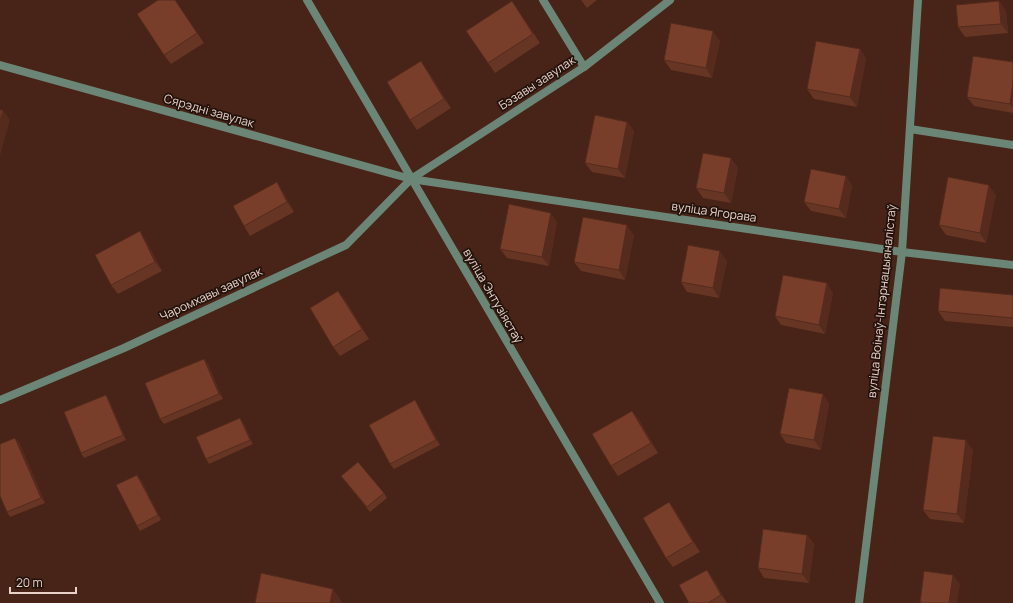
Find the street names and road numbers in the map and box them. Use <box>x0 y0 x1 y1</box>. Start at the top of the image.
street label: Бэзавы завулак <box>495 51 579 114</box>
street label: Сярэдні завулак <box>162 89 257 132</box>
street label: вуліца Ягорава <box>670 197 758 226</box>
street label: вуліца Воінаў-Інтэрнацыяналістаў <box>863 203 900 399</box>
street label: вуліца Энтузіястаў <box>459 245 528 347</box>
street label: Чаромхавы завулак <box>157 262 266 325</box>

